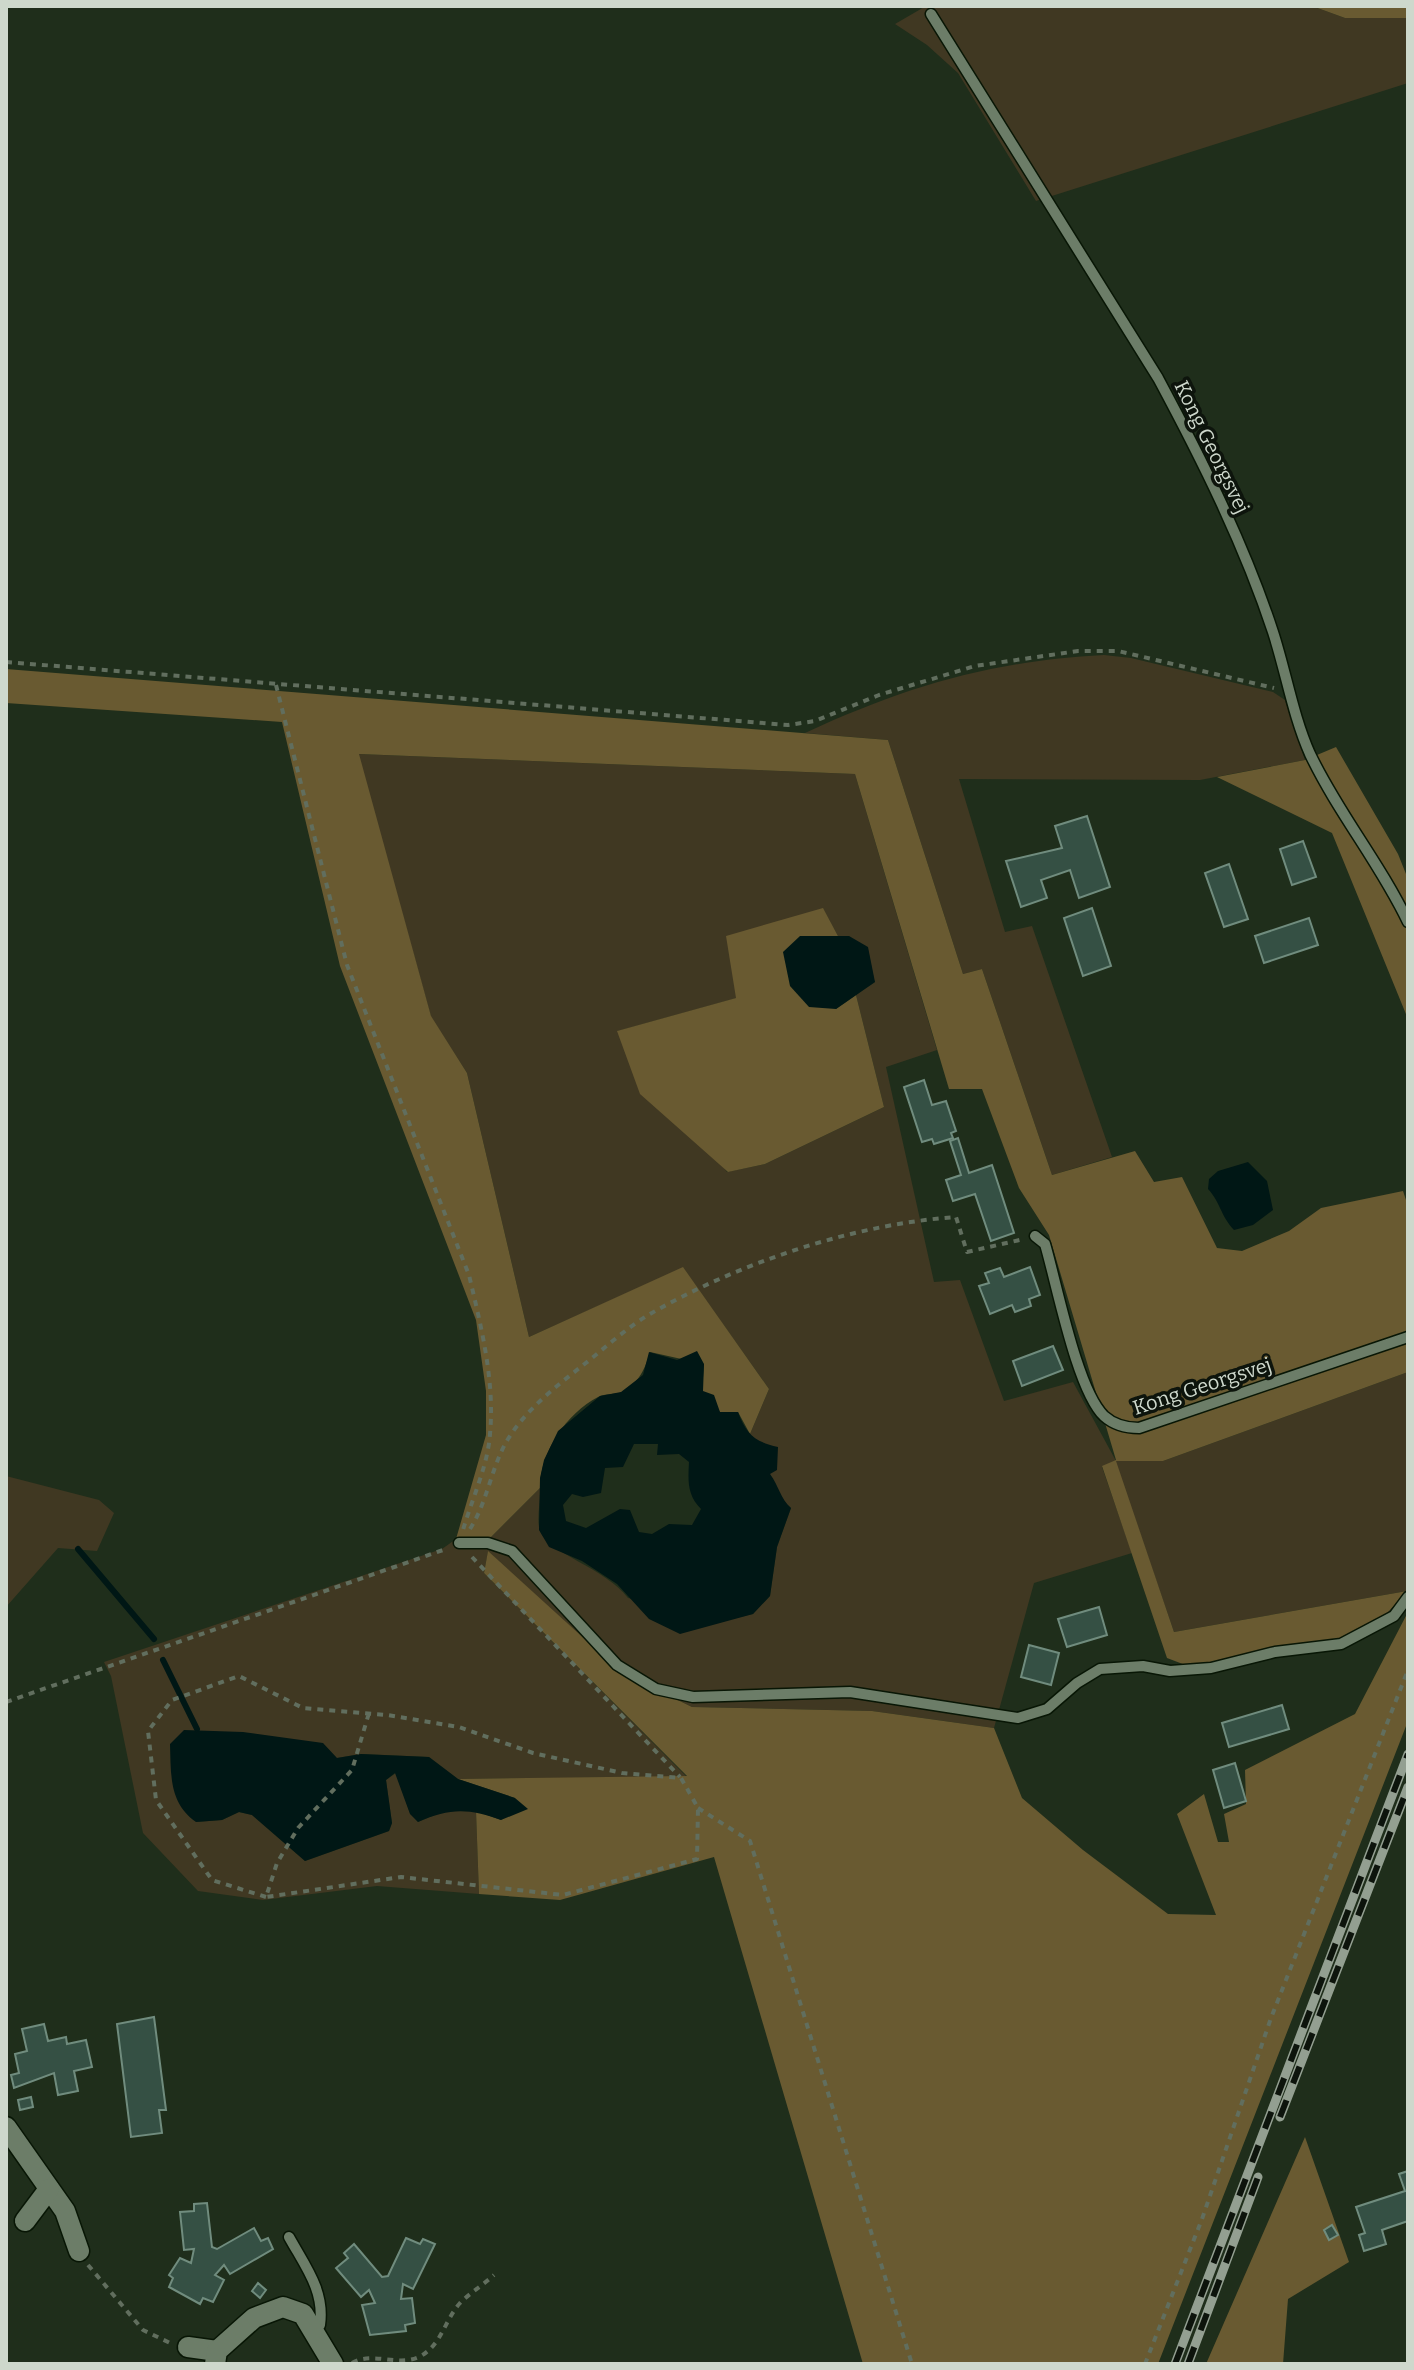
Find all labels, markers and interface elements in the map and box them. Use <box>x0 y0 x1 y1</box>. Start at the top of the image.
street label: Kong Georgsvej <box>1169 377 1254 518</box>
street label: Kong Georgsvej <box>1130 1352 1275 1421</box>

